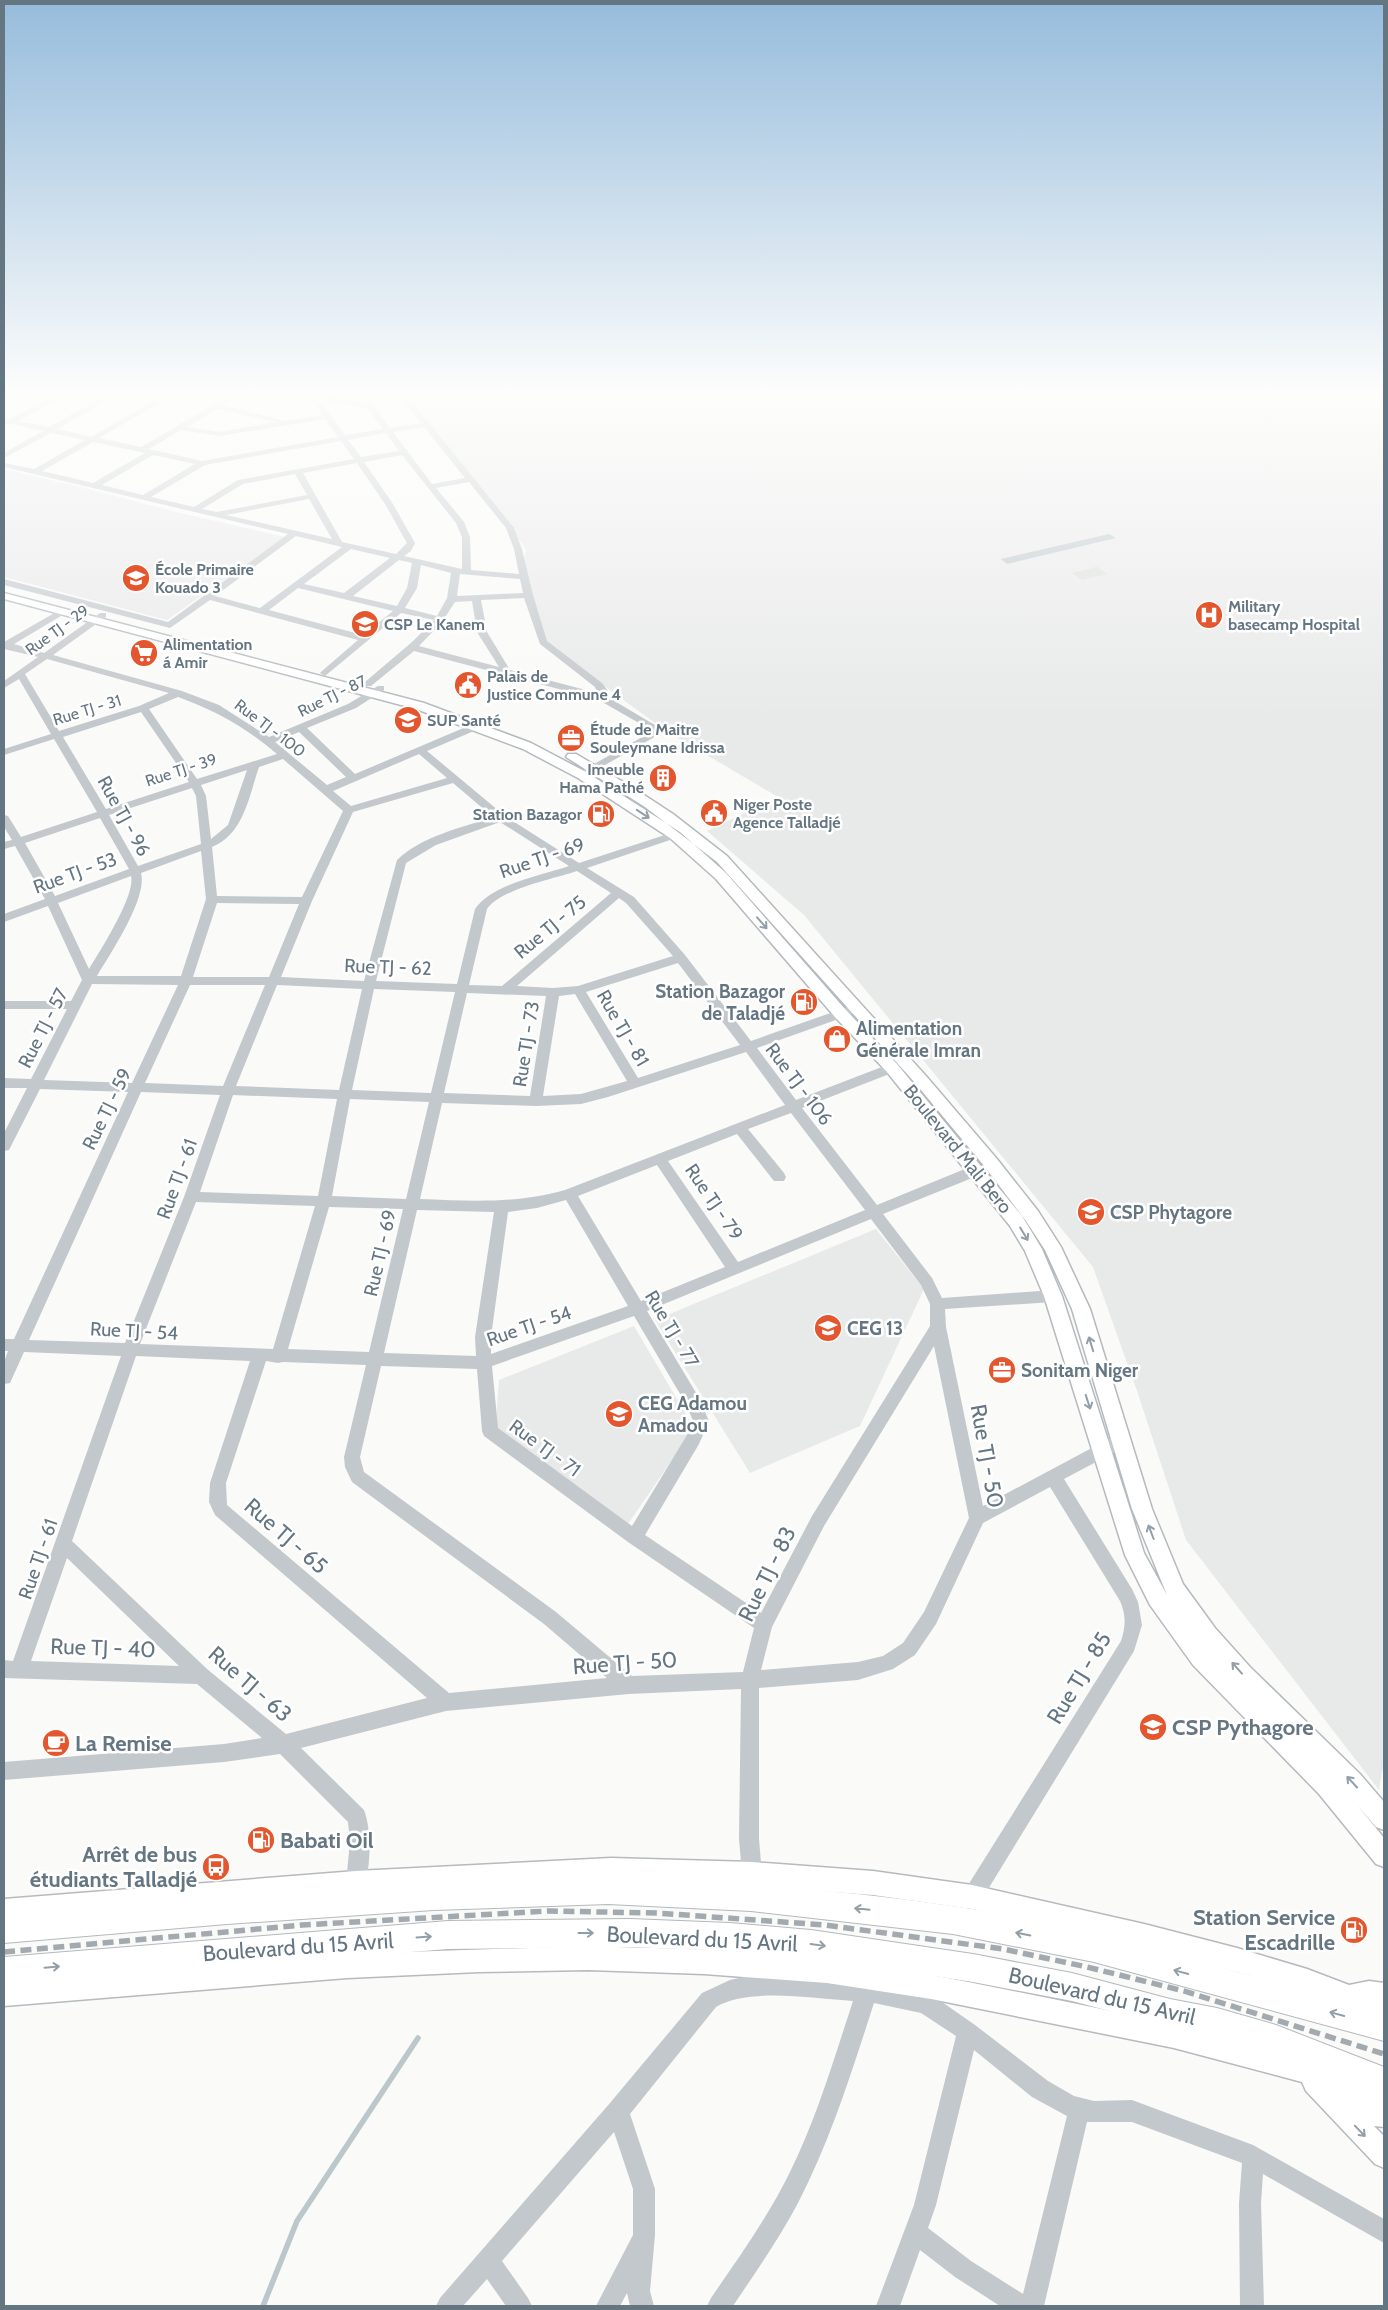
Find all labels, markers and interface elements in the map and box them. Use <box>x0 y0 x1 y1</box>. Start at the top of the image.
place label: École Primaire Kouado 3 <box>155 560 254 597</box>
school or university icon: École Primaire Kouado 3 <box>121 563 151 593</box>
place label: Military basecamp Hospital <box>1228 597 1360 634</box>
hospital icon: Military basecamp Hospital <box>1194 600 1224 630</box>
street label: Rue TJ - 29 <box>22 601 92 659</box>
school or university icon: CSP Le Kanem <box>350 609 380 639</box>
place label: CSP Le Kanem <box>384 615 485 634</box>
place label: Alimentation á Amir <box>163 635 252 672</box>
supermarket icon: Alimentation á Amir <box>129 638 159 668</box>
place label: Palais de Justice Commune 4 <box>486 667 621 704</box>
public building icon: Palais de Justice Commune 4 <box>453 670 483 700</box>
street label: Rue TJ - 87 <box>295 671 369 721</box>
street label: Rue TJ - 31 <box>51 691 123 729</box>
street label: Rue TJ - 100 <box>231 695 309 761</box>
school or university icon: SUP Santé <box>393 705 423 735</box>
place label: SUP Santé <box>427 711 501 730</box>
place label: Étude de Maitre Souleymane Idrissa <box>590 720 725 757</box>
office icon: Étude de Maitre Souleymane Idrissa <box>556 723 586 753</box>
street label: Rue TJ - 39 <box>143 750 219 790</box>
place label: Imeuble Hama Pathé <box>559 760 644 797</box>
building icon: Imeuble Hama Pathé <box>648 763 678 793</box>
street label: Rue TJ - 96 <box>93 772 155 860</box>
place label: Niger Poste Agence Talladjé <box>733 795 841 832</box>
public building icon: Niger Poste Agence Talladjé <box>699 798 729 828</box>
fuel station icon: Station Bazagor <box>586 799 616 829</box>
place label: Station Bazagor <box>473 805 583 824</box>
one-way arrow <box>635 809 649 819</box>
street label: Rue TJ - 69 <box>496 833 588 883</box>
street label: Rue TJ - 53 <box>30 847 120 899</box>
street label: Rue TJ - 75 <box>509 890 591 964</box>
one-way arrow <box>756 916 767 929</box>
street label: Rue TJ - 62 <box>344 954 432 980</box>
place label: Station Bazagor de Taladjé <box>655 980 786 1025</box>
street label: Rue TJ - 57 <box>13 984 73 1072</box>
street label: Rue TJ - 81 <box>592 986 654 1070</box>
fuel station icon: Station Bazagor de Taladjé <box>789 987 819 1017</box>
street label: Rue TJ - 73 <box>508 999 544 1089</box>
place label: Alimentation Générale Imran <box>856 1017 981 1062</box>
shop icon: Alimentation Générale Imran <box>822 1024 852 1054</box>
street label: Rue TJ - 106 <box>761 1038 837 1130</box>
street label: Rue TJ - 59 <box>77 1064 137 1154</box>
street label: Boulevard Mali Bero <box>899 1080 1017 1218</box>
street label: Rue TJ - 61 <box>152 1136 202 1222</box>
street label: Rue TJ - 79 <box>680 1159 748 1245</box>
school or university icon: CSP Phytagore <box>1076 1197 1106 1227</box>
place label: CSP Phytagore <box>1110 1201 1232 1224</box>
street label: Rue TJ - 69 <box>359 1207 401 1299</box>
one-way arrow <box>1020 1227 1030 1241</box>
street label: Rue TJ - 77 <box>640 1286 704 1372</box>
street label: Rue TJ - 54 <box>484 1301 574 1351</box>
school or university icon: CEG 13 <box>813 1313 843 1343</box>
street label: Rue TJ - 54 <box>89 1317 179 1345</box>
place label: CEG 13 <box>847 1317 903 1340</box>
one-way arrow <box>1086 1336 1096 1352</box>
office icon: Sonitam Niger <box>987 1355 1017 1385</box>
place label: Sonitam Niger <box>1021 1359 1139 1382</box>
place label: CEG Adamou Amadou <box>638 1392 747 1437</box>
one-way arrow <box>1084 1394 1093 1409</box>
school or university icon: CEG Adamou Amadou <box>604 1399 634 1429</box>
street label: Rue TJ - 50 <box>965 1402 1009 1510</box>
street label: Rue TJ - 71 <box>505 1414 585 1482</box>
street label: Rue TJ - 65 <box>239 1492 333 1580</box>
street label: Rue TJ - 61 <box>14 1516 62 1602</box>
street label: Rue TJ - 83 <box>732 1522 802 1626</box>
one-way arrow <box>1145 1525 1155 1540</box>
street label: Rue TJ - 85 <box>1041 1627 1117 1729</box>
street label: Rue TJ - 40 <box>50 1633 156 1663</box>
street label: Rue TJ - 63 <box>203 1640 297 1728</box>
street label: Rue TJ - 50 <box>572 1646 678 1680</box>
one-way arrow <box>1231 1661 1242 1674</box>
school or university icon: CSP Pythagore <box>1138 1712 1168 1742</box>
place label: CSP Pythagore <box>1172 1714 1314 1741</box>
cafe icon: La Remise <box>41 1728 71 1758</box>
place label: La Remise <box>75 1730 172 1757</box>
one-way arrow <box>1346 1776 1358 1789</box>
fuel station icon: Babati Oil <box>246 1825 276 1855</box>
place label: Babati Oil <box>280 1827 374 1854</box>
place label: Arrêt de bus étudiants Talladjé <box>30 1841 197 1893</box>
bus stop icon: Arrêt de bus étudiants Talladjé <box>201 1852 231 1882</box>
one-way arrow <box>854 1904 870 1914</box>
place label: Station Service Escadrille <box>1193 1904 1335 1956</box>
fuel station icon: Station Service Escadrille <box>1339 1915 1369 1945</box>
street label: Boulevard du 15 Avril <box>606 1921 799 1958</box>
street label: Boulevard du 15 Avril <box>202 1927 395 1967</box>
one-way arrow <box>578 1928 594 1938</box>
one-way arrow <box>1015 1929 1031 1938</box>
one-way arrow <box>415 1932 431 1942</box>
one-way arrow <box>810 1941 826 1951</box>
street label: Boulevard du 15 Avril <box>1006 1961 1199 2031</box>
one-way arrow <box>44 1962 60 1971</box>
one-way arrow <box>1173 1966 1189 1976</box>
one-way arrow <box>1330 2009 1346 2019</box>
one-way arrow <box>1354 2125 1366 2137</box>

